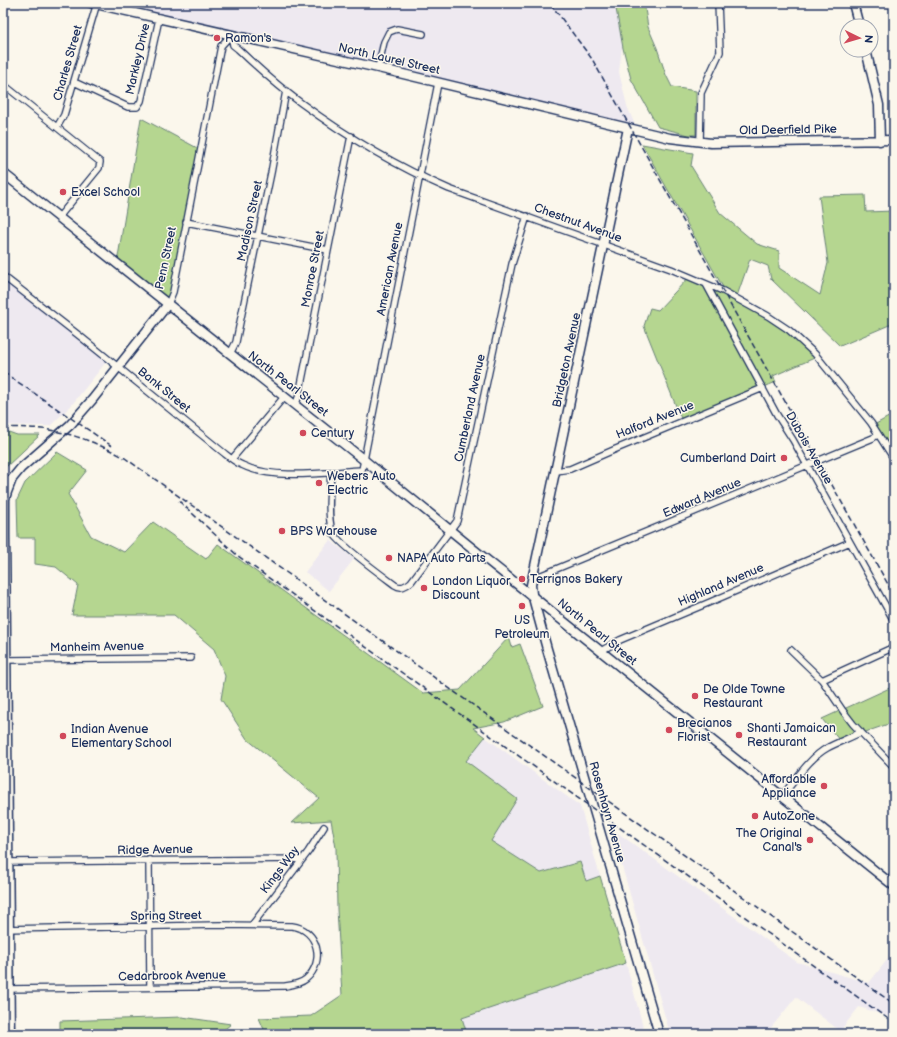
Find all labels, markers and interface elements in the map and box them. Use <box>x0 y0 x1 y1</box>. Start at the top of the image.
north arrow <box>839 18 879 58</box>
street label: Markley Drive <box>122 22 154 96</box>
street label: Charles Street <box>50 23 86 103</box>
place label: Ramon's <box>225 31 271 46</box>
marker: Ramon's <box>212 33 222 43</box>
text: N <box>862 34 875 44</box>
street label: North Laurel Street <box>337 40 442 78</box>
street label: Old Deerfield Pike <box>739 122 837 138</box>
street label: Madison Street <box>234 179 266 263</box>
place label: Excel School <box>71 185 140 200</box>
marker: Excel School <box>58 187 68 197</box>
street label: Chestnut Avenue <box>532 200 624 246</box>
street label: American Avenue <box>374 221 406 317</box>
street label: Penn Street <box>152 225 180 291</box>
street label: Monroe Street <box>298 229 328 309</box>
street label: Bridgeton Avenue <box>550 311 584 409</box>
street label: North Pearl Street <box>245 348 331 420</box>
street label: Cumberland Avenue <box>451 353 489 463</box>
street label: Bank Street <box>135 364 194 416</box>
street label: Halford Avenue <box>614 398 696 442</box>
street label: Dubois Avenue <box>782 409 836 487</box>
place label: Century <box>311 426 355 441</box>
marker: Century <box>298 428 308 438</box>
place label: Cumberland Dairt <box>680 451 776 466</box>
marker: Cumberland Dairt <box>779 453 789 463</box>
place label: Webers Auto Electric <box>327 469 396 498</box>
street label: Edward Avenue <box>661 475 743 521</box>
marker: Webers Auto Electric <box>314 478 324 488</box>
place label: BPS Warehouse <box>290 524 377 539</box>
marker: BPS Warehouse <box>277 526 287 536</box>
place label: NAPA Auto Parts <box>397 551 486 566</box>
marker: NAPA Auto Parts <box>384 553 394 563</box>
street label: Highland Avenue <box>676 560 766 610</box>
place label: Terrignos Bakery <box>530 572 623 587</box>
place label: London Liquor Discount <box>432 574 511 603</box>
marker: Terrignos Bakery <box>517 574 527 584</box>
marker: London Liquor Discount <box>419 583 429 593</box>
street label: North Pearl Street <box>554 595 640 669</box>
marker: US Petroleum <box>517 601 527 611</box>
place label: US Petroleum <box>494 613 550 642</box>
street label: Manheim Avenue <box>50 639 144 655</box>
place label: De Olde Towne Restaurant <box>703 682 785 711</box>
marker: De Olde Towne Restaurant <box>690 691 700 701</box>
place label: Brecianos Florist <box>677 716 732 745</box>
place label: Shanti Jamaican Restaurant <box>747 721 836 750</box>
place label: Indian Avenue Elementary School <box>71 722 172 751</box>
marker: Brecianos Florist <box>664 725 674 735</box>
marker: Shanti Jamaican Restaurant <box>734 730 744 740</box>
marker: Indian Avenue Elementary School <box>58 731 68 741</box>
street label: Rosenhayn Avenue <box>585 760 629 864</box>
place label: Affordable Appliance <box>762 772 816 801</box>
marker: Affordable Appliance <box>819 781 829 791</box>
place label: AutoZone <box>763 809 815 824</box>
marker: AutoZone <box>750 811 760 821</box>
place label: The Original Canal's <box>736 826 802 855</box>
marker: The Original Canal's <box>805 835 815 845</box>
street label: Ridge Avenue <box>117 842 193 858</box>
street label: Kings Way <box>257 843 303 897</box>
street label: Spring Street <box>130 908 202 924</box>
street label: Cedarbrook Avenue <box>118 968 226 984</box>

